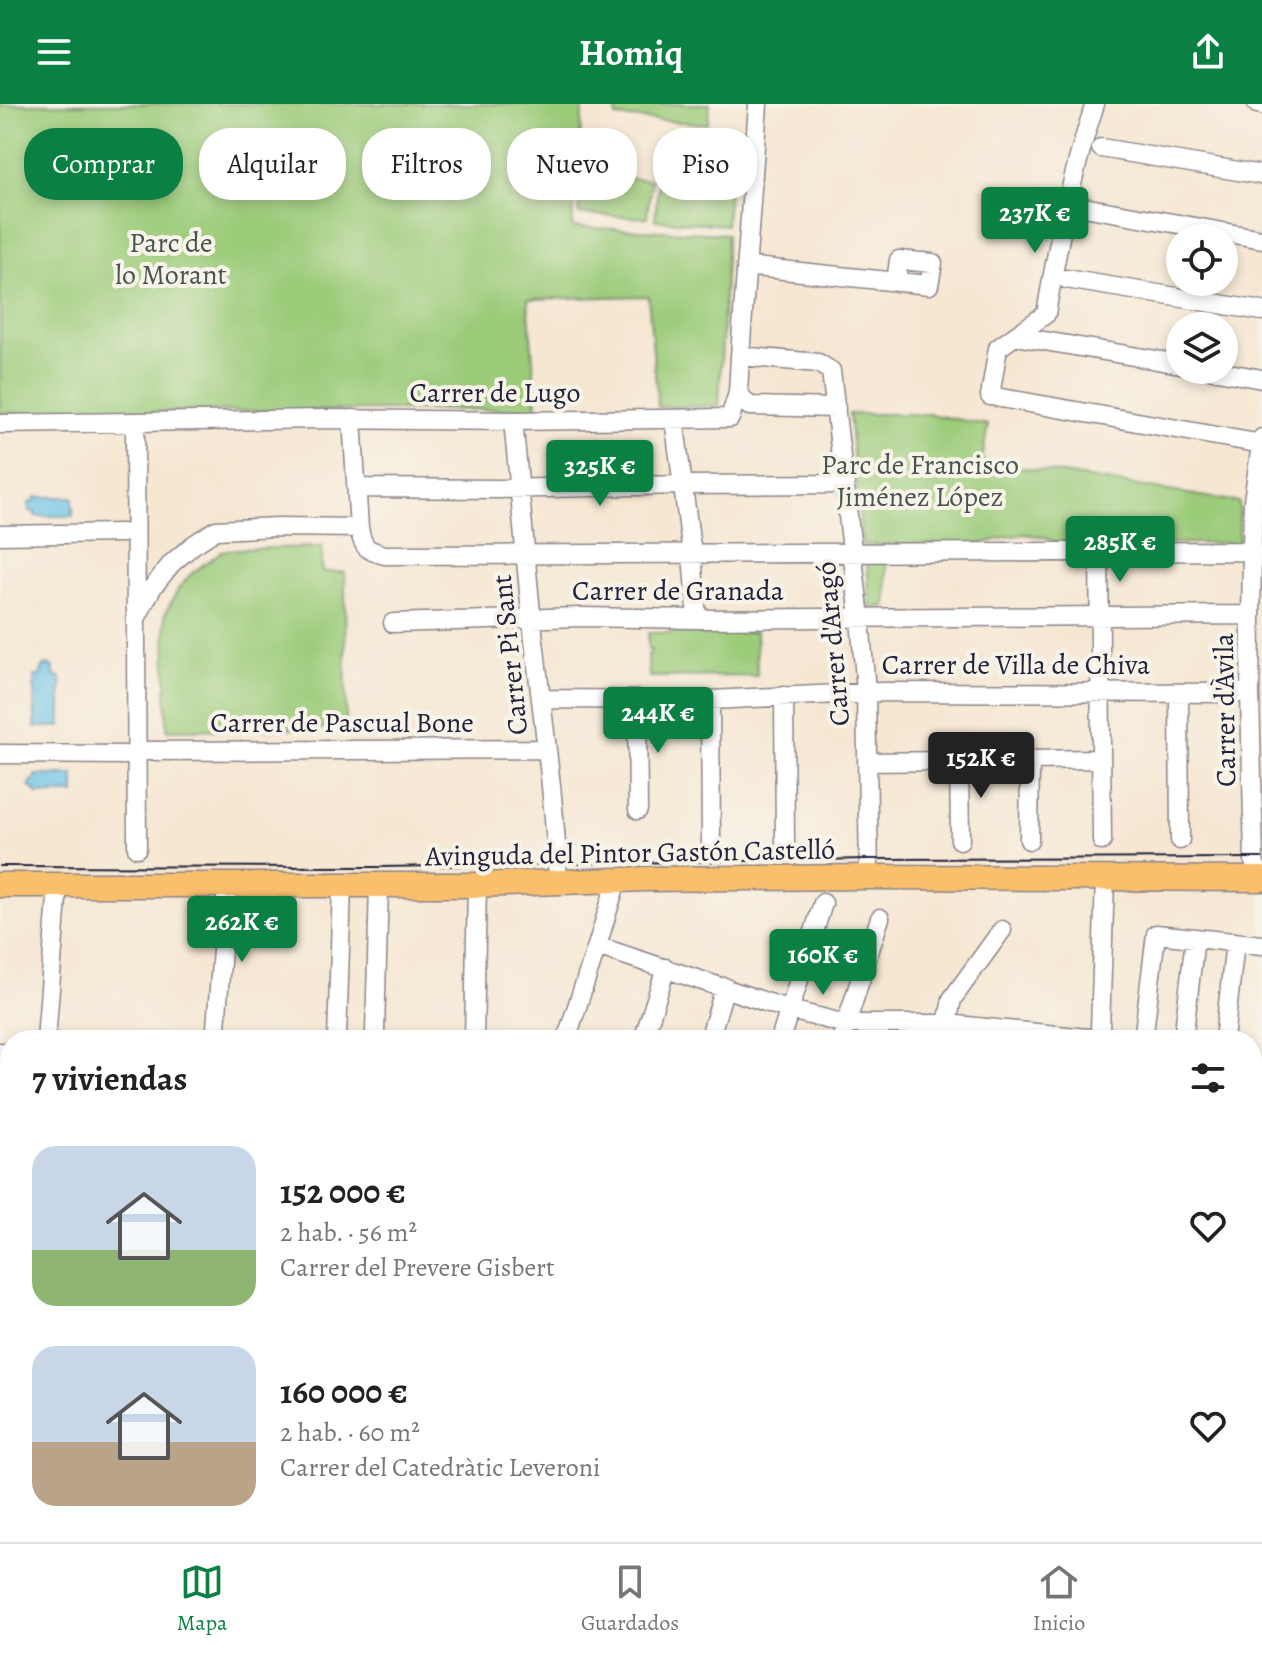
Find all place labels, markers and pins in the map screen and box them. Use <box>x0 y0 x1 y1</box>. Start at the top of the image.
pin: 237K € <box>970 187 1100 255</box>
pin: 325K € <box>535 440 665 508</box>
pin: 285K € <box>1055 516 1185 584</box>
pin: 244K € <box>593 687 723 755</box>
pin: 152K € <box>916 732 1046 800</box>
pin: 262K € <box>177 896 307 964</box>
pin: 160K € <box>758 929 888 997</box>

